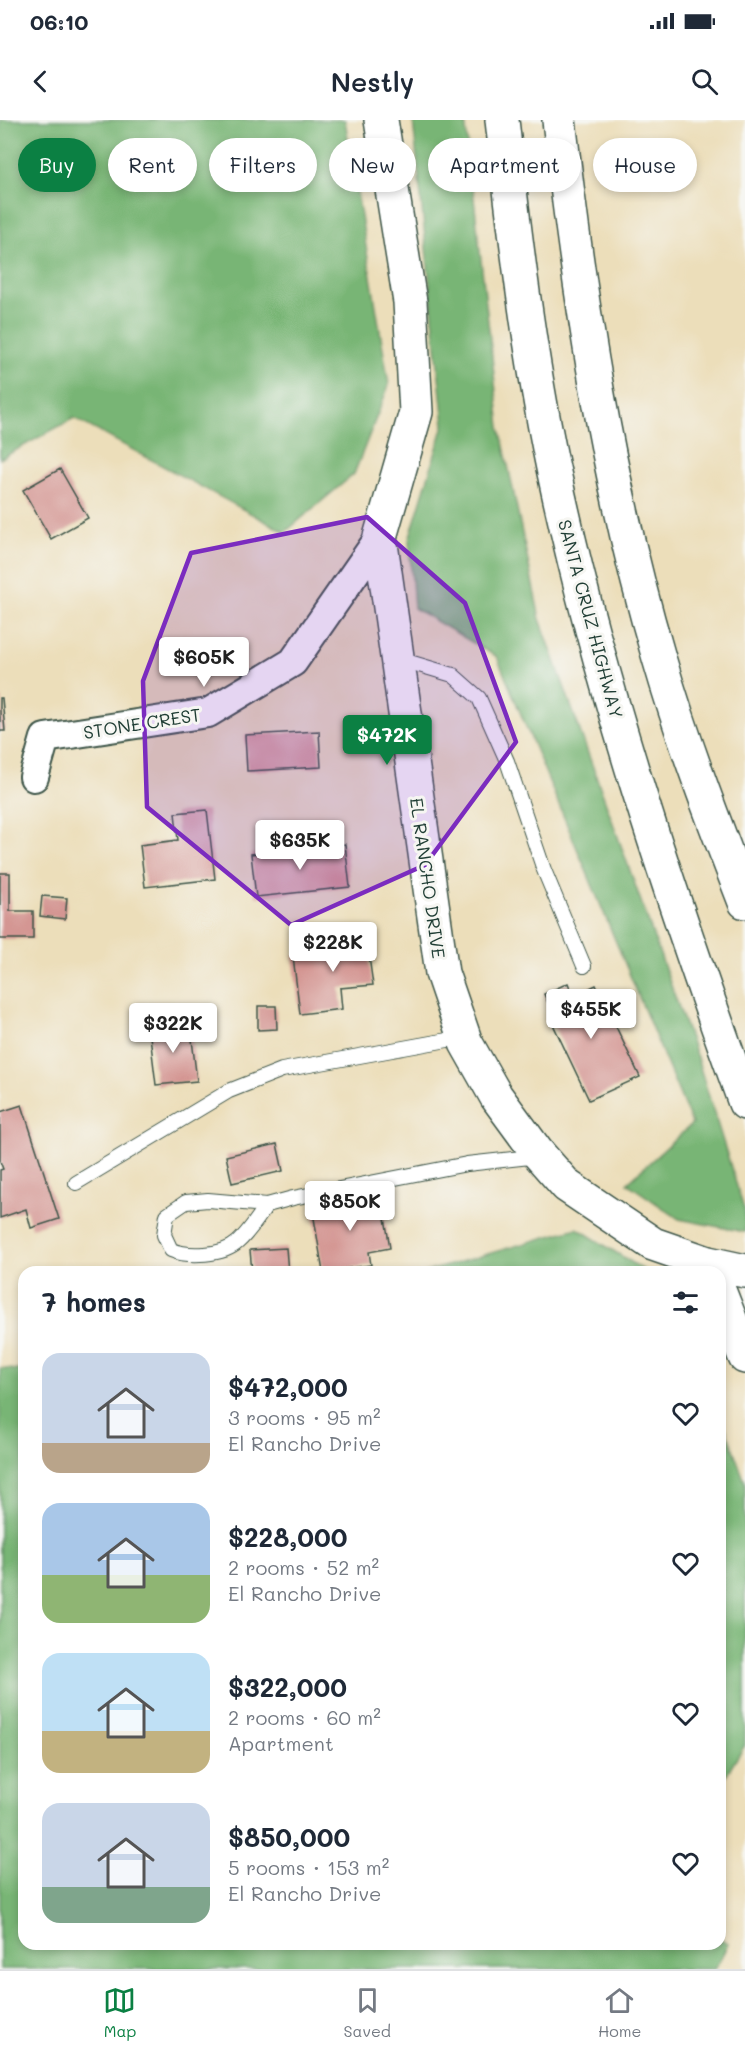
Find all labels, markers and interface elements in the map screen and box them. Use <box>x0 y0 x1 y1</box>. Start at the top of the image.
text: 06:10 <box>30 7 88 36</box>
text: Nestly <box>331 64 414 99</box>
icon: back <box>24 65 57 98</box>
icon: search <box>688 65 721 98</box>
chip: Buy <box>18 138 96 192</box>
chip: Rent <box>108 138 197 192</box>
chip: Filters <box>209 138 317 192</box>
chip: New <box>329 138 416 192</box>
chip: Apartment <box>428 138 581 192</box>
chip: House <box>593 138 697 192</box>
street label: SANTA CRUZ HIGHWAY <box>553 517 629 721</box>
pin: $605K <box>162 637 246 688</box>
text: $605K <box>173 643 235 669</box>
street label: STONE CREST <box>82 702 202 744</box>
pin: $472K <box>345 715 429 766</box>
text: $472K <box>357 721 417 747</box>
street label: EL RANCHO DRIVE <box>405 796 451 960</box>
pin: $635K <box>258 820 342 871</box>
text: $635K <box>269 826 331 852</box>
pin: $228K <box>291 922 375 973</box>
text: $228K <box>303 928 363 954</box>
pin: $455K <box>549 989 633 1040</box>
text: $455K <box>560 995 622 1021</box>
pin: $322K <box>131 1003 215 1054</box>
text: $322K <box>143 1009 203 1035</box>
pin: $850K <box>308 1181 392 1232</box>
text: $850K <box>319 1187 381 1213</box>
text: 7 homes <box>42 1285 146 1319</box>
icon: filters <box>669 1286 702 1319</box>
text: $472,000 <box>228 1370 348 1404</box>
icon: home <box>90 1377 162 1449</box>
icon: heart <box>669 1397 702 1430</box>
text: 3 rooms · 95 m² <box>228 1404 380 1430</box>
text: El Rancho Drive <box>228 1430 381 1456</box>
text: $228,000 <box>228 1520 347 1554</box>
icon: home <box>90 1527 162 1599</box>
icon: heart <box>669 1547 702 1580</box>
text: 2 rooms · 52 m² <box>228 1554 379 1580</box>
text: El Rancho Drive <box>228 1580 381 1606</box>
text: $322,000 <box>228 1670 347 1704</box>
icon: home <box>90 1677 162 1749</box>
icon: heart <box>669 1697 702 1730</box>
text: 2 rooms · 60 m² <box>228 1704 381 1730</box>
text: Apartment <box>228 1730 334 1756</box>
text: $850,000 <box>228 1820 350 1854</box>
icon: home <box>90 1827 162 1899</box>
icon: heart <box>669 1847 702 1880</box>
text: 5 rooms · 153 m² <box>228 1854 389 1880</box>
text: El Rancho Drive <box>228 1880 381 1906</box>
tab: Map <box>103 1984 136 2041</box>
tab: Saved <box>343 1984 391 2041</box>
tab: Home <box>598 1984 641 2041</box>

